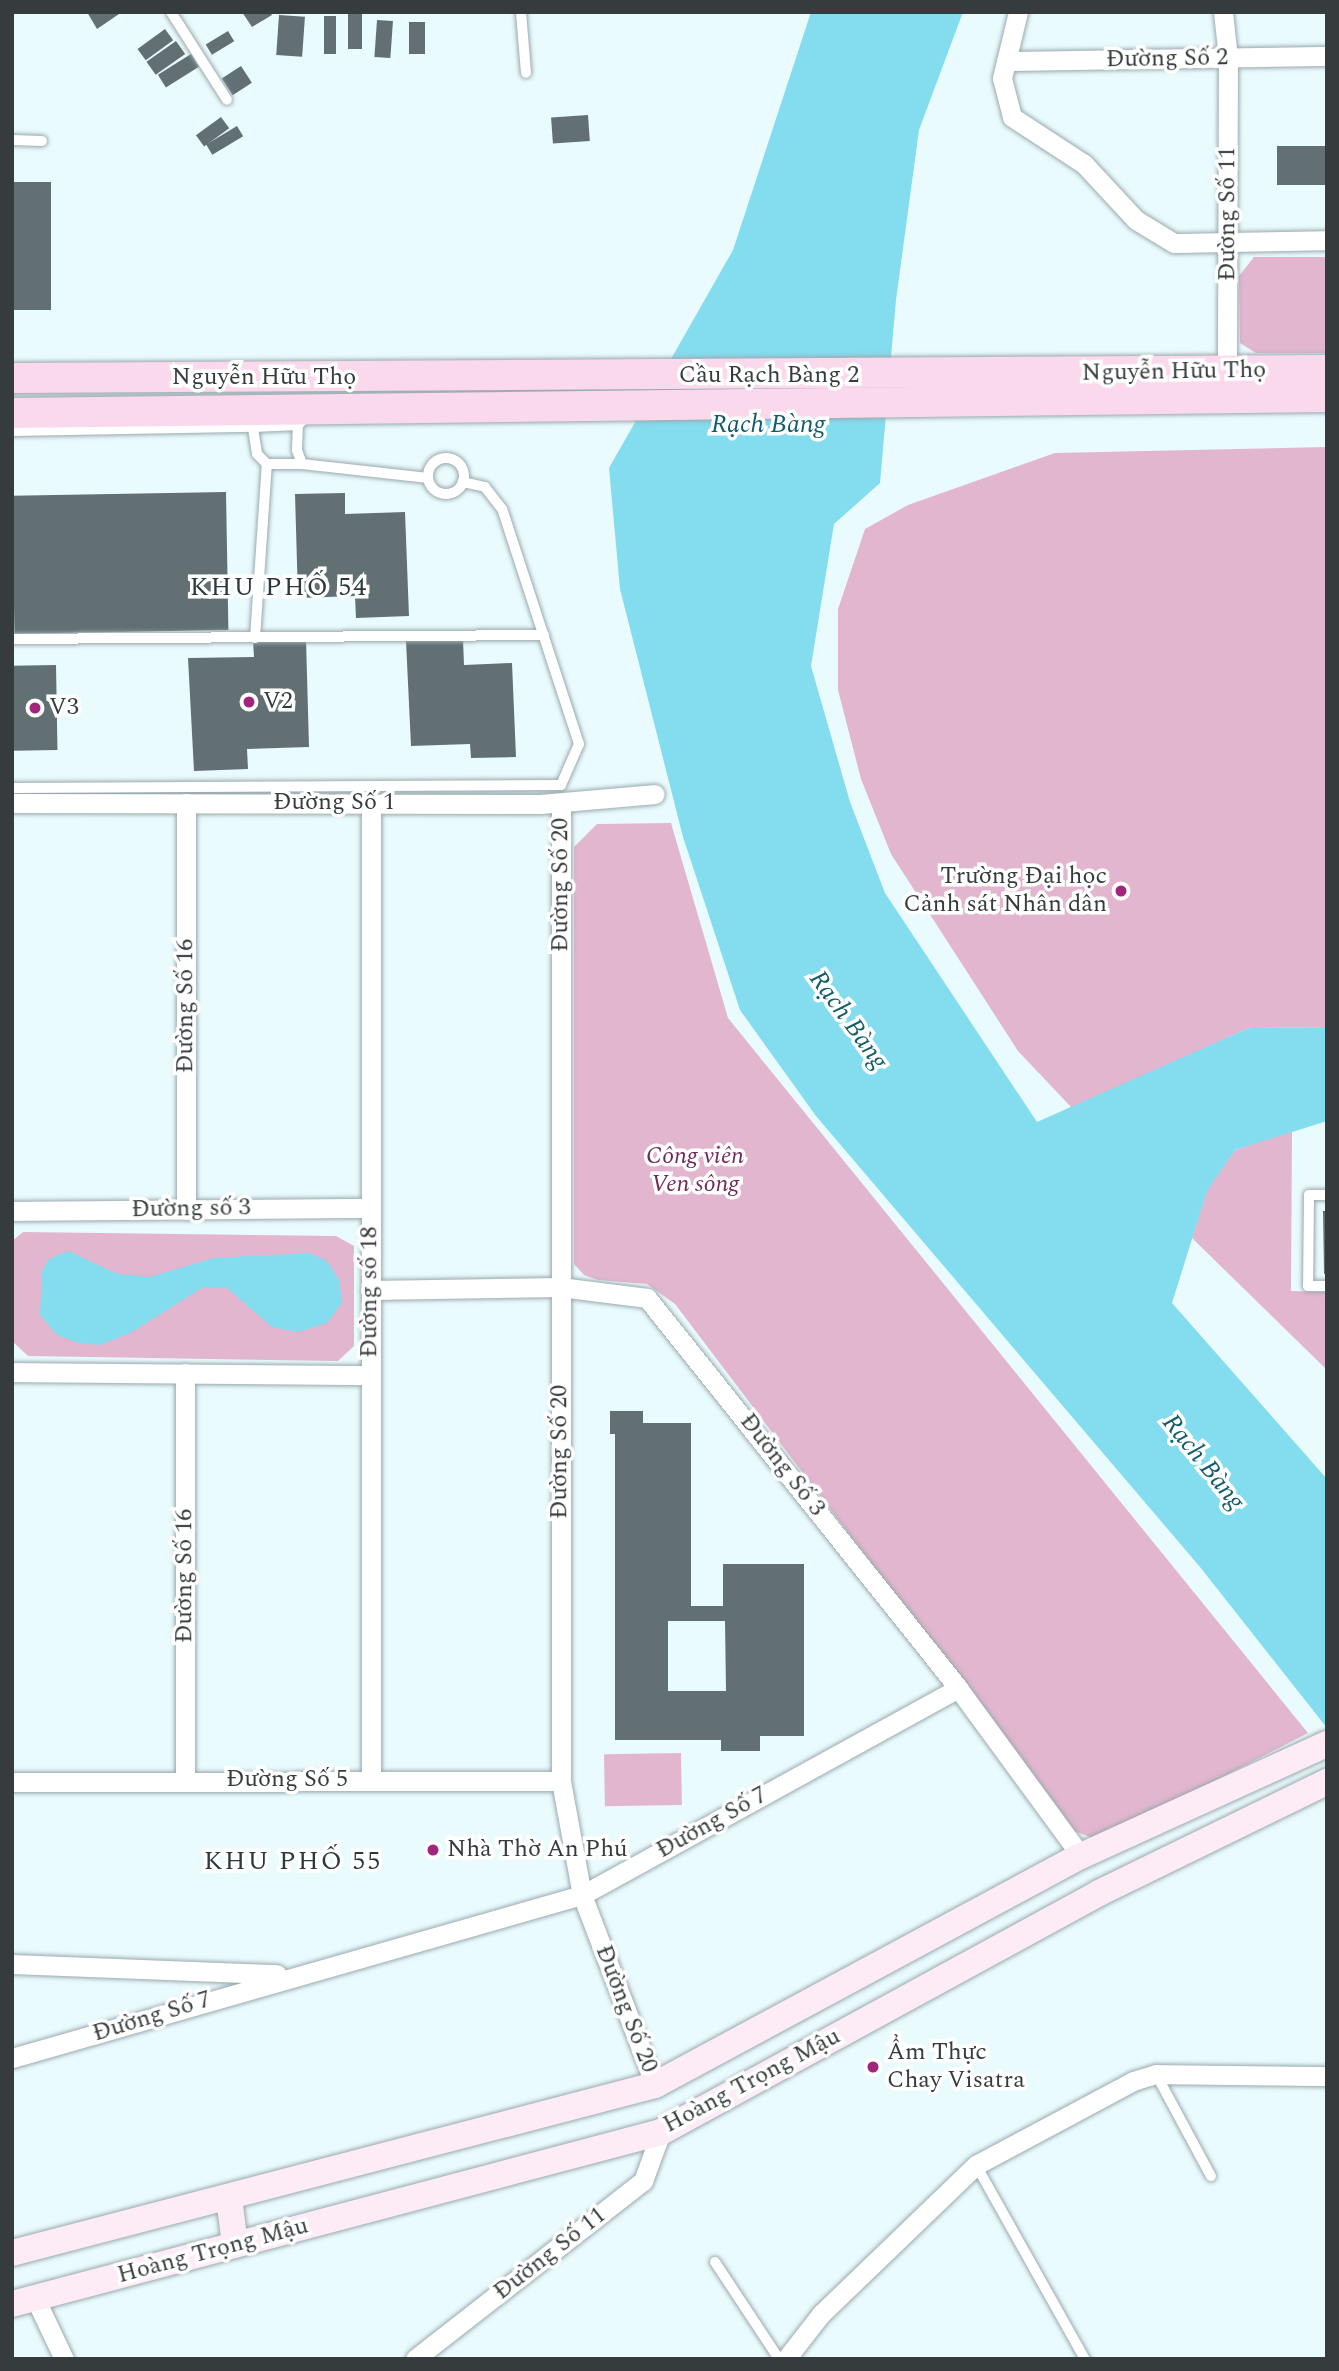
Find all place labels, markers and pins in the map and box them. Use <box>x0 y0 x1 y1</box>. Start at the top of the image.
place label: V2 <box>263 688 293 716</box>
place label: V3 <box>49 694 79 722</box>
marker: V2 <box>241 694 257 710</box>
marker: V3 <box>27 700 43 716</box>
place label: Trường Đại học Cảnh sát Nhân dân <box>903 863 1107 919</box>
marker: Trường Đại học Cảnh sát Nhân dân <box>1113 883 1129 899</box>
place label: Nhà Thờ An Phú <box>447 1836 628 1864</box>
marker: Nhà Thờ An Phú <box>425 1842 441 1858</box>
place label: Ẩm Thực Chay Visatra <box>887 2039 1025 2095</box>
marker: Ẩm Thực Chay Visatra <box>865 2059 881 2075</box>

